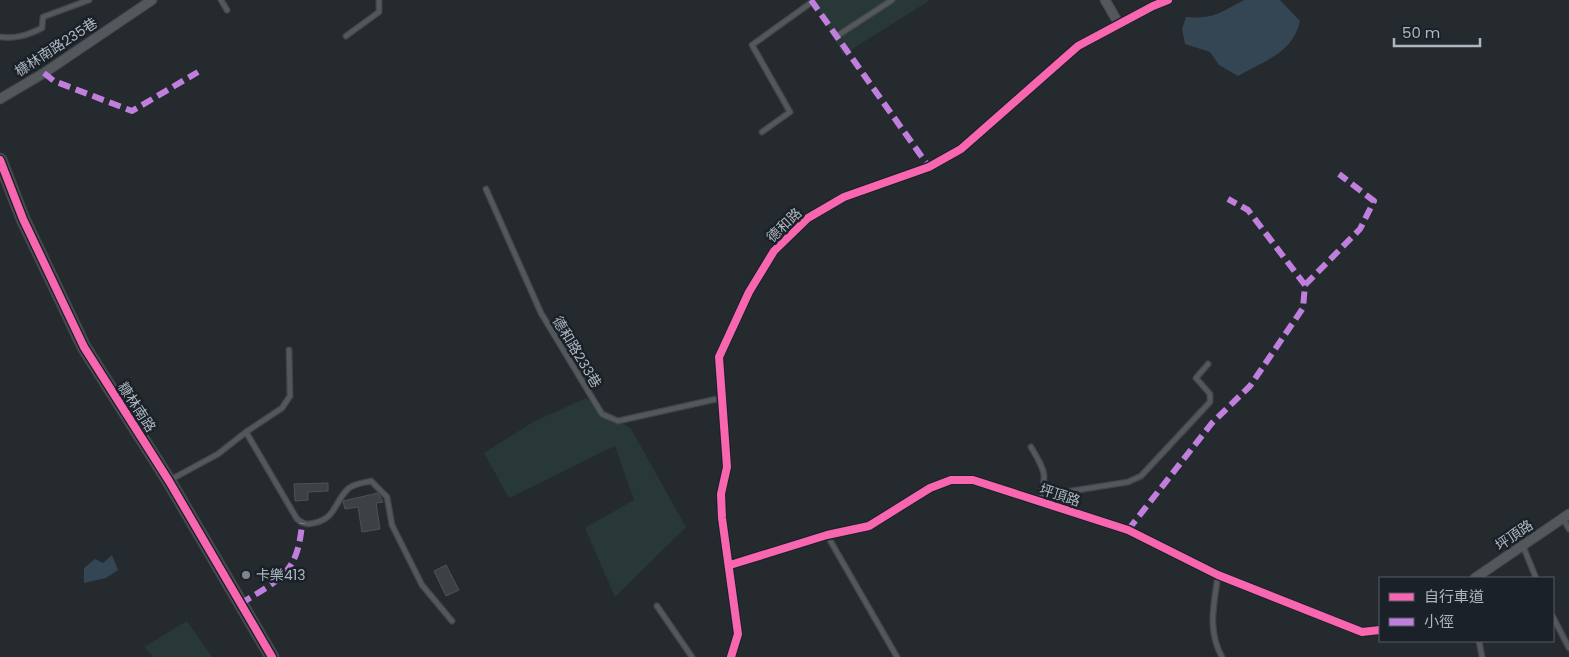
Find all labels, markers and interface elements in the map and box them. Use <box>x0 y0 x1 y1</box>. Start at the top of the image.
street label: 槺林南路235巷 <box>11 13 101 81</box>
scale bar <box>1394 15 1480 47</box>
text: 50 m <box>1402 22 1440 43</box>
street label: 德和路 <box>762 203 806 247</box>
street label: 德和路233巷 <box>548 312 606 392</box>
street label: 糠林南路 <box>113 378 161 436</box>
street label: 坪頂路 <box>1037 479 1083 511</box>
street label: 坪頂路 <box>1491 515 1537 555</box>
place label: 卡樂413 <box>256 565 306 585</box>
marker: 卡樂413 <box>240 569 252 581</box>
legend <box>1379 577 1554 642</box>
text: 自行車道 <box>1424 586 1484 607</box>
text: 小徑 <box>1424 611 1454 632</box>

